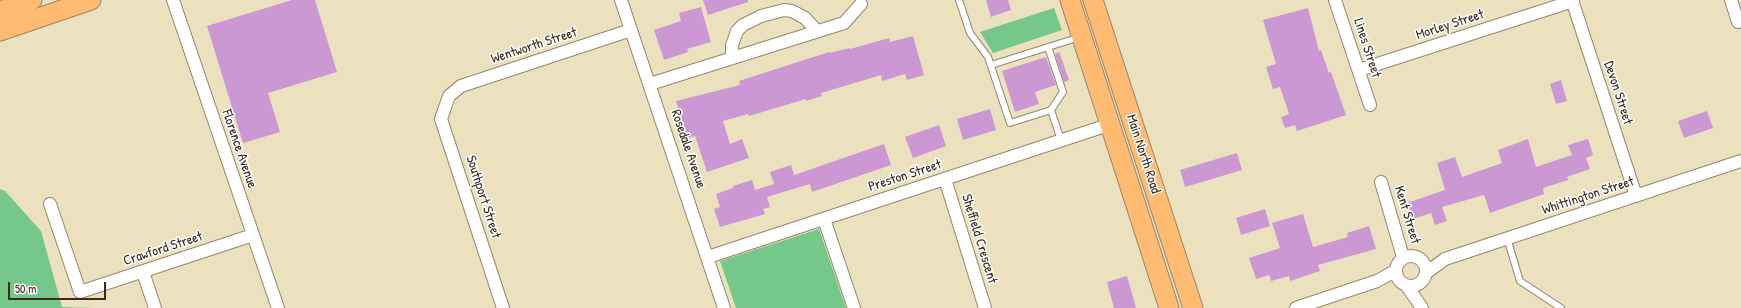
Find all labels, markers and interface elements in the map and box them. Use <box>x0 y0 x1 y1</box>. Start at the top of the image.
street label: Morley Street <box>1414 6 1486 44</box>
street label: Lines Street <box>1350 16 1384 80</box>
street label: Wentworth Street <box>489 24 579 68</box>
street label: Devon Street <box>1600 59 1636 127</box>
street label: Florence Avenue <box>218 108 260 190</box>
street label: Rosedale Avenue <box>667 108 709 190</box>
street label: Main North Road <box>1122 112 1164 196</box>
street label: Southport Street <box>462 154 504 240</box>
street label: Preston Street <box>866 156 944 196</box>
street label: Whittington Street <box>1540 173 1636 219</box>
street label: Kent Street <box>1390 184 1424 246</box>
street label: Sheffield Crescent <box>957 192 1001 286</box>
street label: Crawford Street <box>121 228 205 270</box>
scale bar <box>10 274 108 300</box>
text: 50 m <box>15 280 36 297</box>

